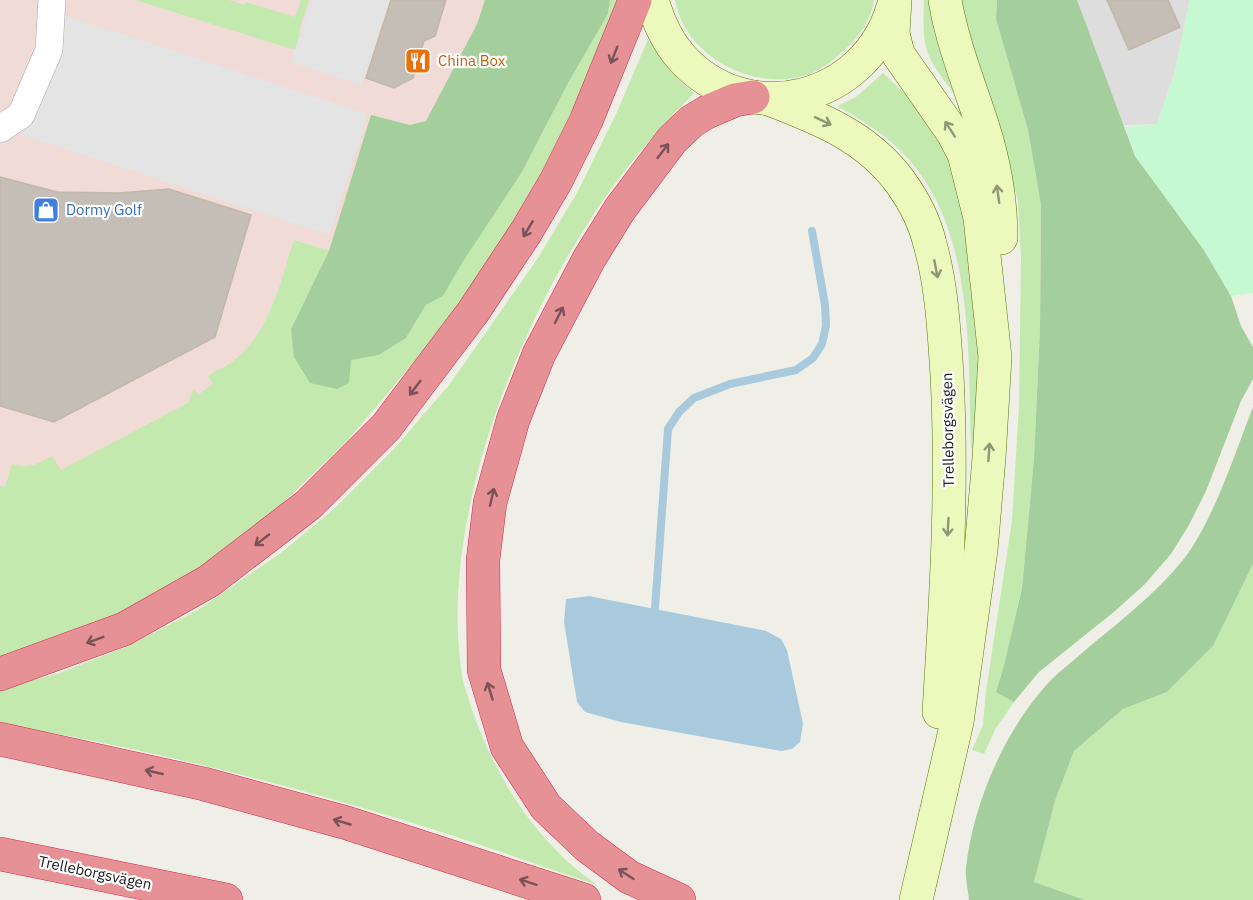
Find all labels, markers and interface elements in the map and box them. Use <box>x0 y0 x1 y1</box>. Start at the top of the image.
one-way arrow <box>608 45 619 63</box>
restaurant icon: China Box <box>403 46 433 76</box>
place label: China Box <box>438 51 506 70</box>
one-way arrow <box>813 115 831 127</box>
one-way arrow <box>944 121 956 138</box>
one-way arrow <box>657 143 670 159</box>
one-way arrow <box>992 184 1003 204</box>
shop icon: Dormy Golf <box>31 195 61 225</box>
place label: Dormy Golf <box>66 200 142 219</box>
one-way arrow <box>521 220 533 237</box>
one-way arrow <box>931 259 942 279</box>
one-way arrow <box>554 306 565 324</box>
street label: Trelleborgsvägen <box>937 372 958 488</box>
one-way arrow <box>409 380 422 396</box>
one-way arrow <box>984 443 995 463</box>
one-way arrow <box>487 488 499 507</box>
one-way arrow <box>942 516 953 536</box>
one-way arrow <box>254 534 270 547</box>
one-way arrow <box>86 635 105 646</box>
one-way arrow <box>484 682 495 701</box>
one-way arrow <box>145 766 164 778</box>
one-way arrow <box>333 816 352 828</box>
street label: Trelleborgsvägen <box>37 851 153 894</box>
one-way arrow <box>619 868 635 880</box>
one-way arrow <box>519 876 538 887</box>

